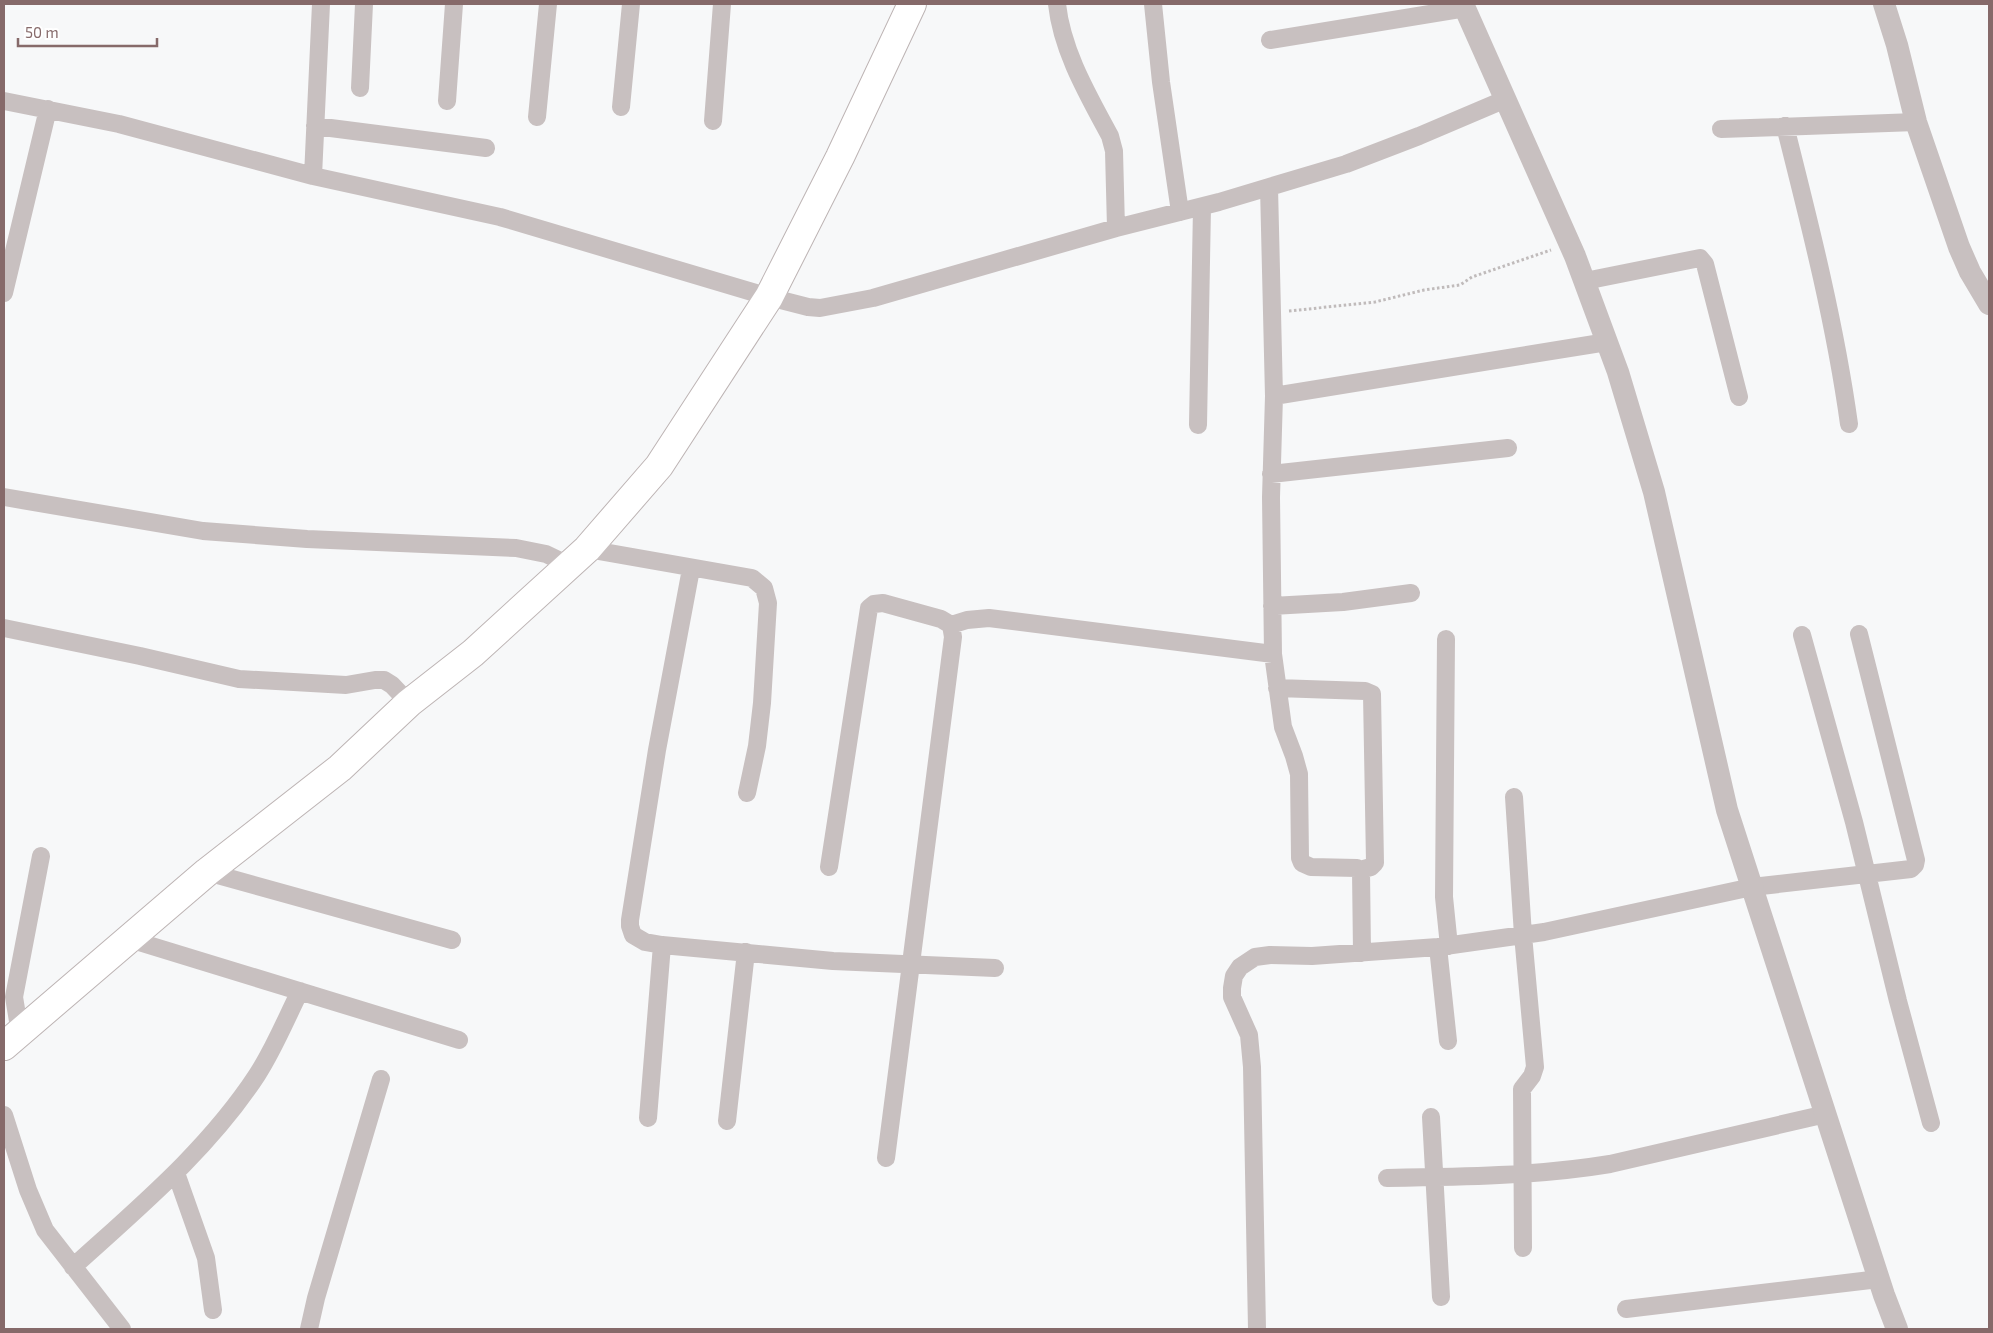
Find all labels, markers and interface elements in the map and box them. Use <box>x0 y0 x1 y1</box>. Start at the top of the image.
scale bar <box>18 15 156 47</box>
text: 50 m <box>25 23 59 41</box>

